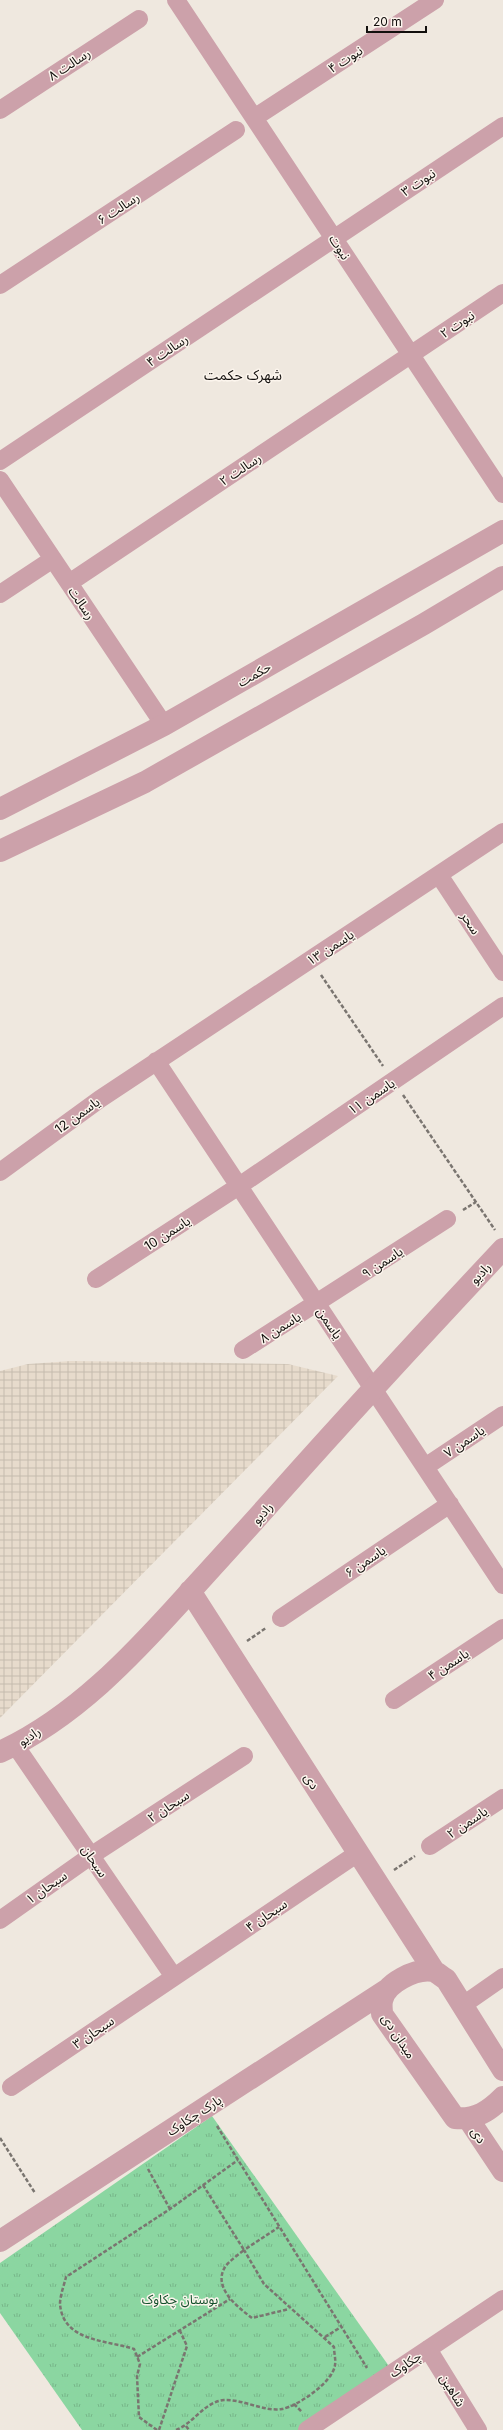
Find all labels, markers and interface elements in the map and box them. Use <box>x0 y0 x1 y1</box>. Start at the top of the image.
scale bar <box>367 8 426 34</box>
text: 20 m <box>373 14 402 29</box>
street label: نبوت ۴ <box>325 42 365 76</box>
street label: رسالت ۸ <box>45 44 93 84</box>
street label: نبوت ۳ <box>398 165 438 199</box>
street label: رسالت ۶ <box>94 188 142 228</box>
street label: نبوت <box>326 231 354 263</box>
street label: نبوت ۲ <box>437 307 477 341</box>
street label: رسالت ۴ <box>143 330 191 370</box>
district label: شهرک حکمت <box>204 366 282 384</box>
street label: رسالت ۲ <box>216 449 264 489</box>
street label: رسالت <box>65 584 99 622</box>
street label: حکمت <box>234 658 274 690</box>
street label: سحر <box>457 908 484 937</box>
street label: یاسمن ۱۳ <box>303 926 357 969</box>
street label: یاسمن ۱۱ <box>344 1074 398 1118</box>
street label: یاسمن 12 <box>51 1093 103 1137</box>
street label: یاسمن 10 <box>141 1212 194 1255</box>
street label: یاسمن ۹ <box>358 1243 406 1282</box>
street label: رادیو <box>466 1259 494 1287</box>
street label: یاسمن <box>313 1304 346 1343</box>
street label: یاسمن ۸ <box>256 1308 304 1347</box>
street label: یاسمن ۷ <box>440 1421 488 1461</box>
street label: رادیو <box>248 1499 276 1527</box>
street label: یاسمن ۶ <box>341 1541 389 1581</box>
street label: یاسمن ۴ <box>424 1645 472 1684</box>
street label: رادیو <box>15 1723 43 1749</box>
street label: دی <box>300 1770 323 1793</box>
street label: سبحان ۲ <box>144 1787 192 1826</box>
street label: یاسمن ۲ <box>443 1802 491 1842</box>
street label: سبحان <box>78 1842 112 1881</box>
street label: سبحان ۱ <box>22 1867 70 1908</box>
street label: سبحان ۴ <box>242 1895 290 1936</box>
street label: میدان دی <box>378 2011 420 2062</box>
street label: سبحان ۳ <box>69 2012 117 2053</box>
street label: پارک چکاوک <box>164 2091 226 2140</box>
street label: دی <box>467 2124 490 2147</box>
park label: بوستان چکاوک <box>142 2291 218 2309</box>
street label: چکاوک <box>386 2347 426 2382</box>
street label: شاهین <box>436 2371 469 2410</box>

